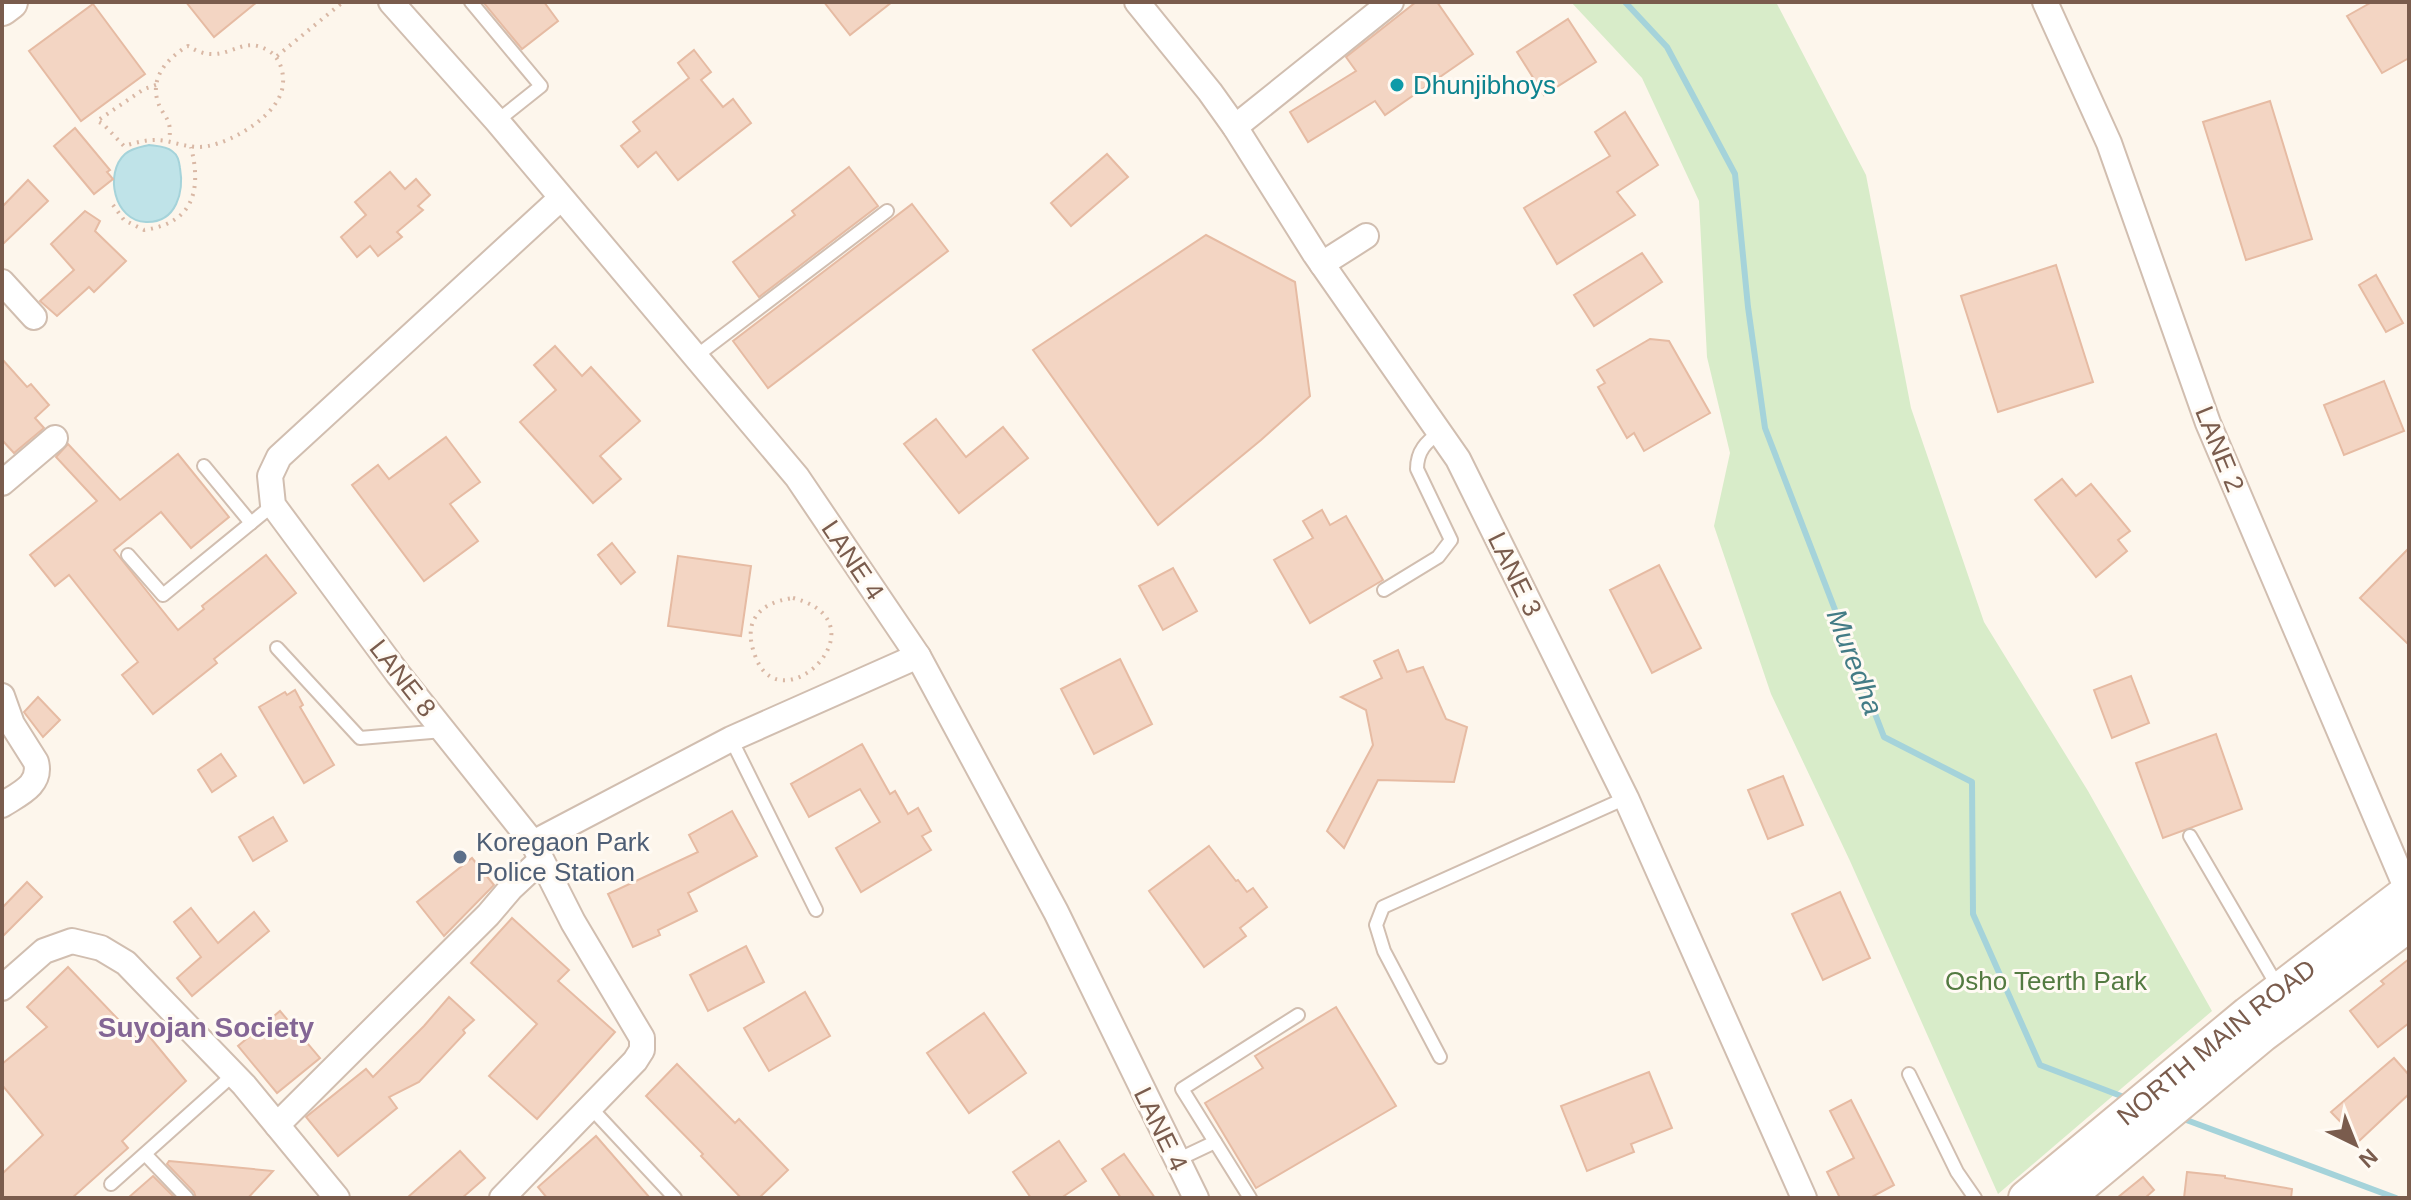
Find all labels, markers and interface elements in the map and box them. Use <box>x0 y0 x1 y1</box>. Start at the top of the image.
place label: Dhunjibhoys <box>1413 70 1556 100</box>
marker: Dhunjibhoys <box>1388 76 1406 94</box>
street label: LANE 2 <box>2189 402 2251 496</box>
street label: LANE 4 <box>816 514 890 606</box>
street label: LANE 3 <box>1482 527 1548 621</box>
water label: Muredha <box>1821 605 1889 719</box>
street label: LANE 8 <box>364 633 442 723</box>
place label: Koregaon Park Police Station <box>476 827 650 887</box>
marker: Koregaon Park Police Station <box>451 848 469 866</box>
street label: NORTH MAIN ROAD <box>2111 953 2321 1131</box>
park label: Osho Teerth Park <box>1945 966 2148 996</box>
district label: Suyojan Society <box>98 1012 315 1043</box>
street label: LANE 4 <box>1128 1082 1194 1176</box>
north arrow <box>2315 1104 2395 1184</box>
text: N <box>2354 1144 2383 1173</box>

